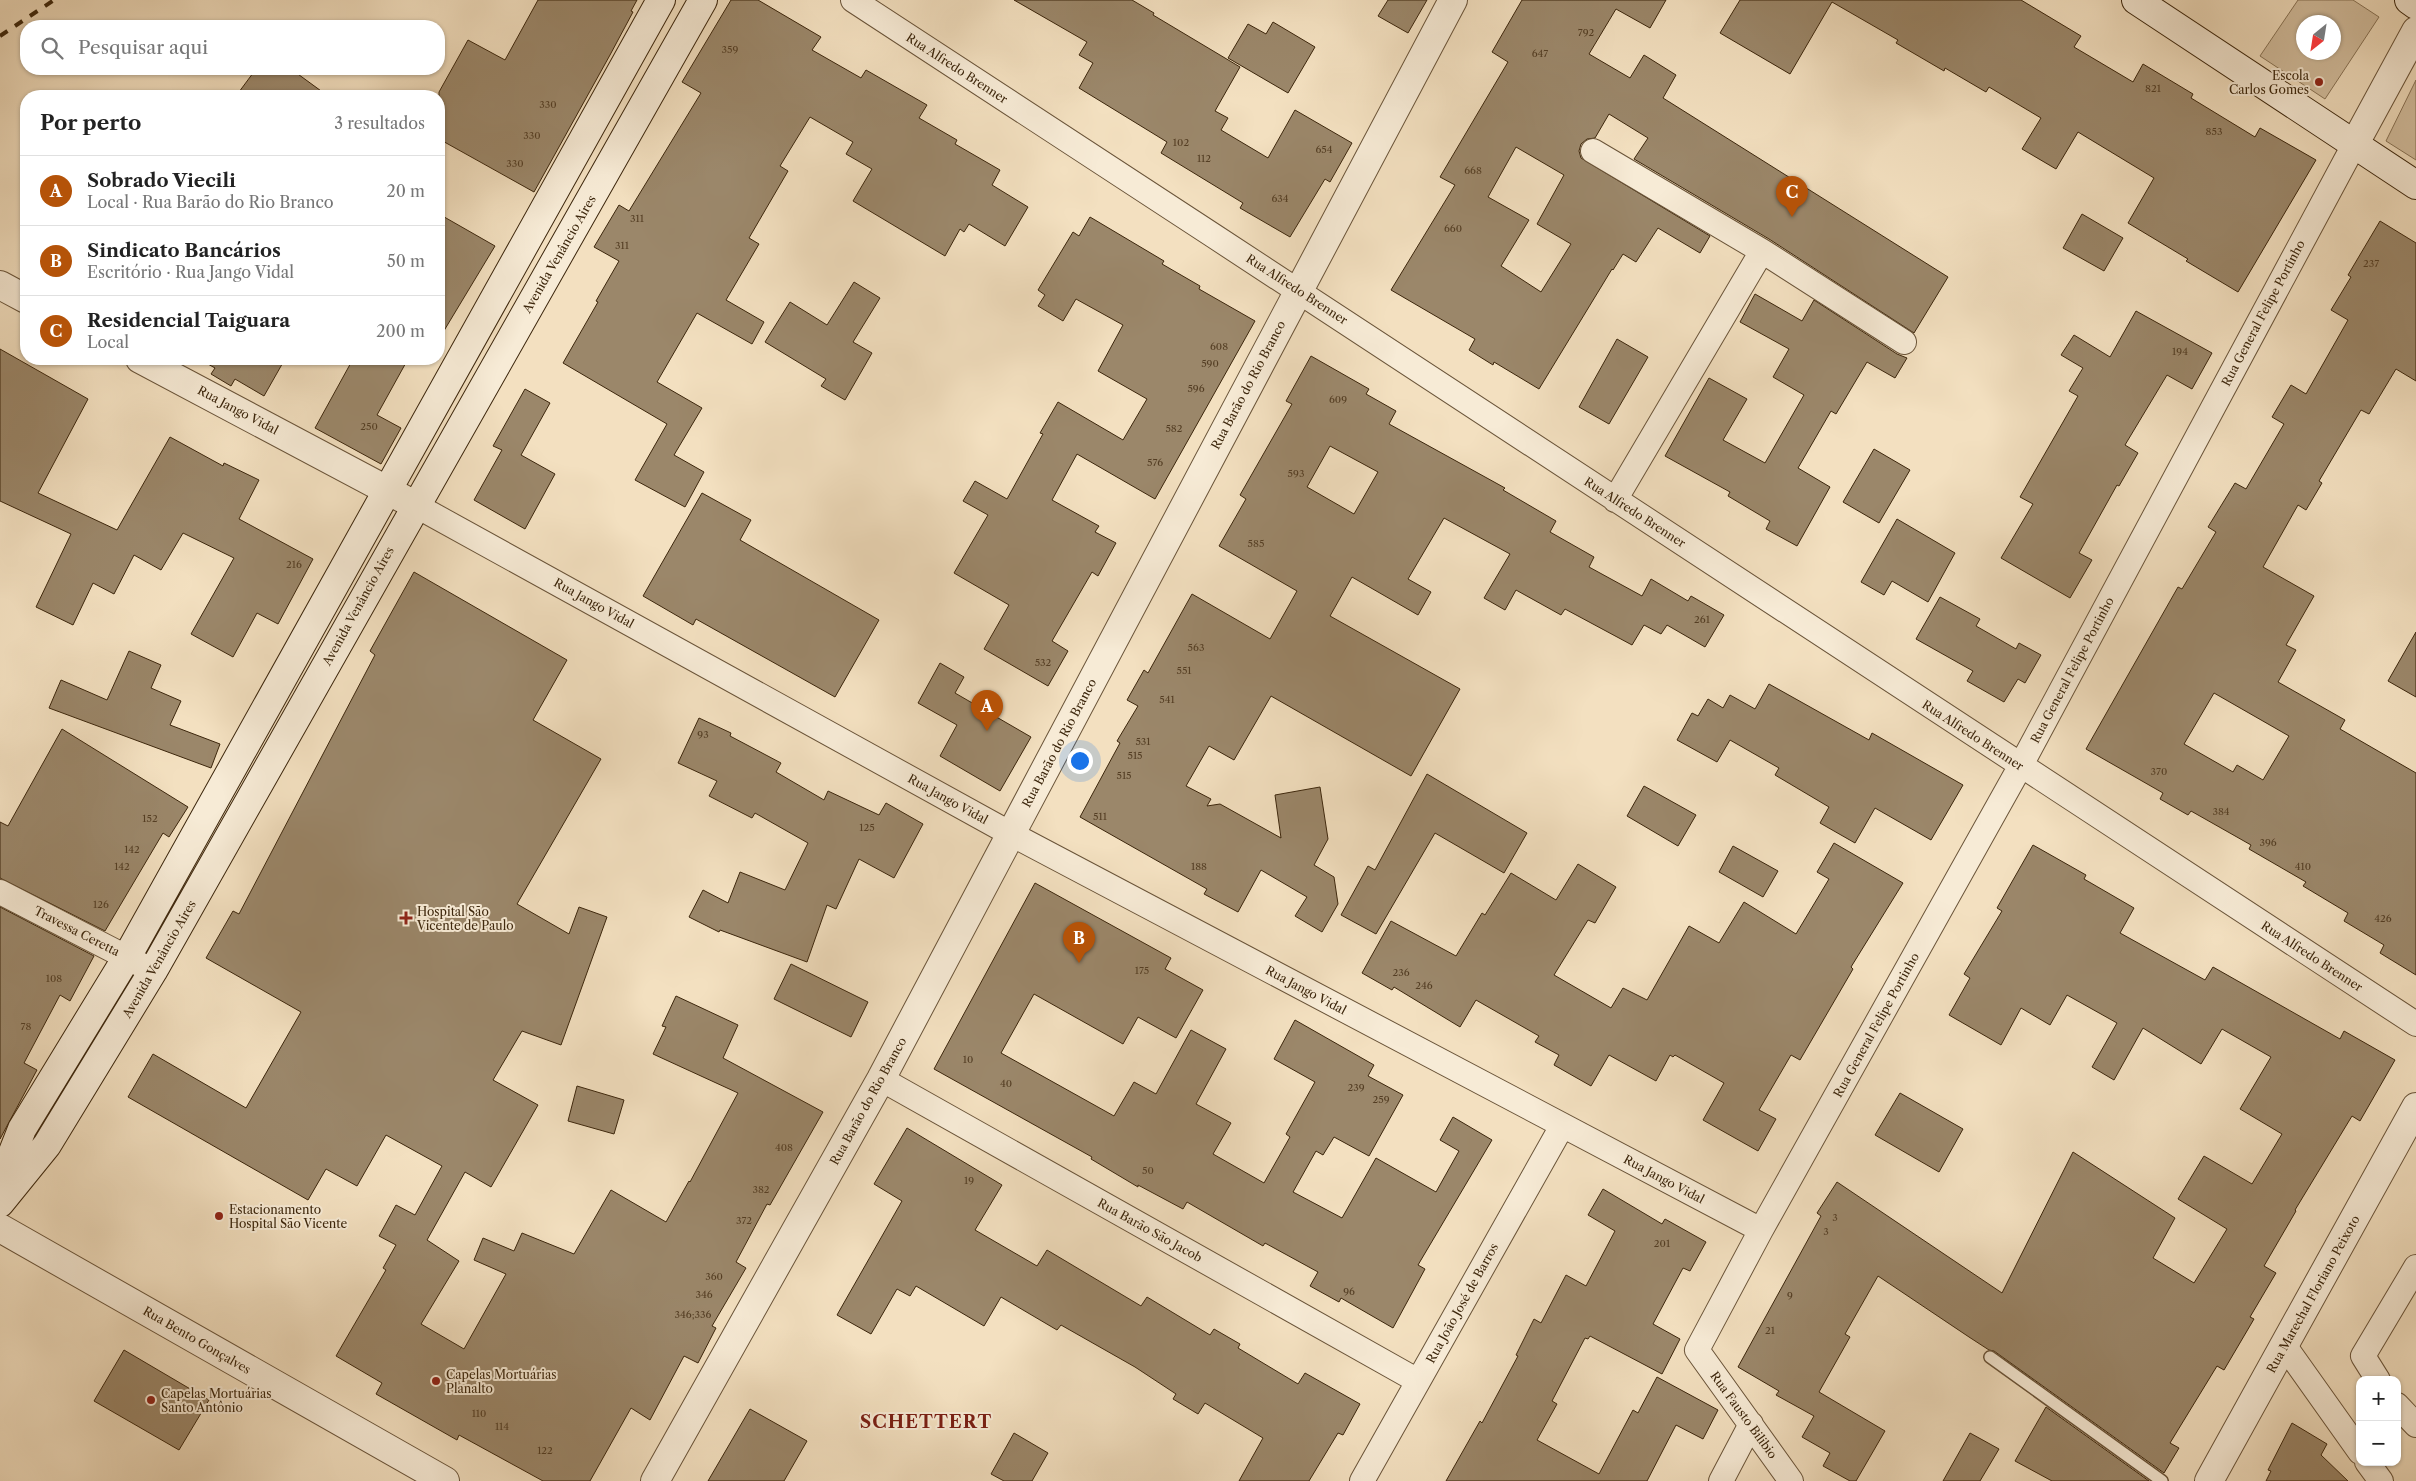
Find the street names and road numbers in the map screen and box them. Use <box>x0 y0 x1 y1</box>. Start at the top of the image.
street label: Rua Alfredo Brenner <box>903 30 1011 106</box>
street label: Avenida Venâncio Aires <box>519 192 599 316</box>
street label: Rua General Felipe Portinho <box>2218 237 2308 389</box>
street label: Rua Alfredo Brenner <box>1243 251 1351 327</box>
street label: Rua Barão do Rio Branco <box>1208 318 1288 452</box>
street label: Rua Jango Vidal <box>195 382 281 438</box>
street label: Rua Alfredo Brenner <box>1581 474 1689 550</box>
street label: Avenida Venâncio Aires <box>319 544 397 669</box>
street label: Rua Jango Vidal <box>551 575 637 631</box>
street label: Rua General Felipe Portinho <box>2027 594 2117 746</box>
street label: Rua Barão do Rio Branco <box>1019 676 1099 810</box>
street label: Rua Alfredo Brenner <box>1919 697 2027 773</box>
street label: Rua Jango Vidal <box>905 771 991 827</box>
street label: Avenida Venâncio Aires <box>119 897 199 1021</box>
street label: Travessa Ceretta <box>32 903 123 959</box>
street label: Rua Alfredo Brenner <box>2258 918 2366 994</box>
street label: Rua General Felipe Portinho <box>1830 950 1922 1100</box>
street label: Rua Jango Vidal <box>1263 962 1349 1018</box>
street label: Rua Barão do Rio Branco <box>827 1034 909 1168</box>
street label: Rua Jango Vidal <box>1621 1151 1707 1207</box>
street label: Rua Barão São Jacob <box>1095 1195 1205 1265</box>
street label: Rua Marechal Floriano Peixoto <box>2263 1213 2363 1375</box>
street label: Rua João José de Barros <box>1423 1240 1501 1366</box>
street label: Rua Bento Gonçalves <box>141 1303 253 1377</box>
street label: Rua Fausto Bilibio <box>1707 1368 1781 1462</box>

